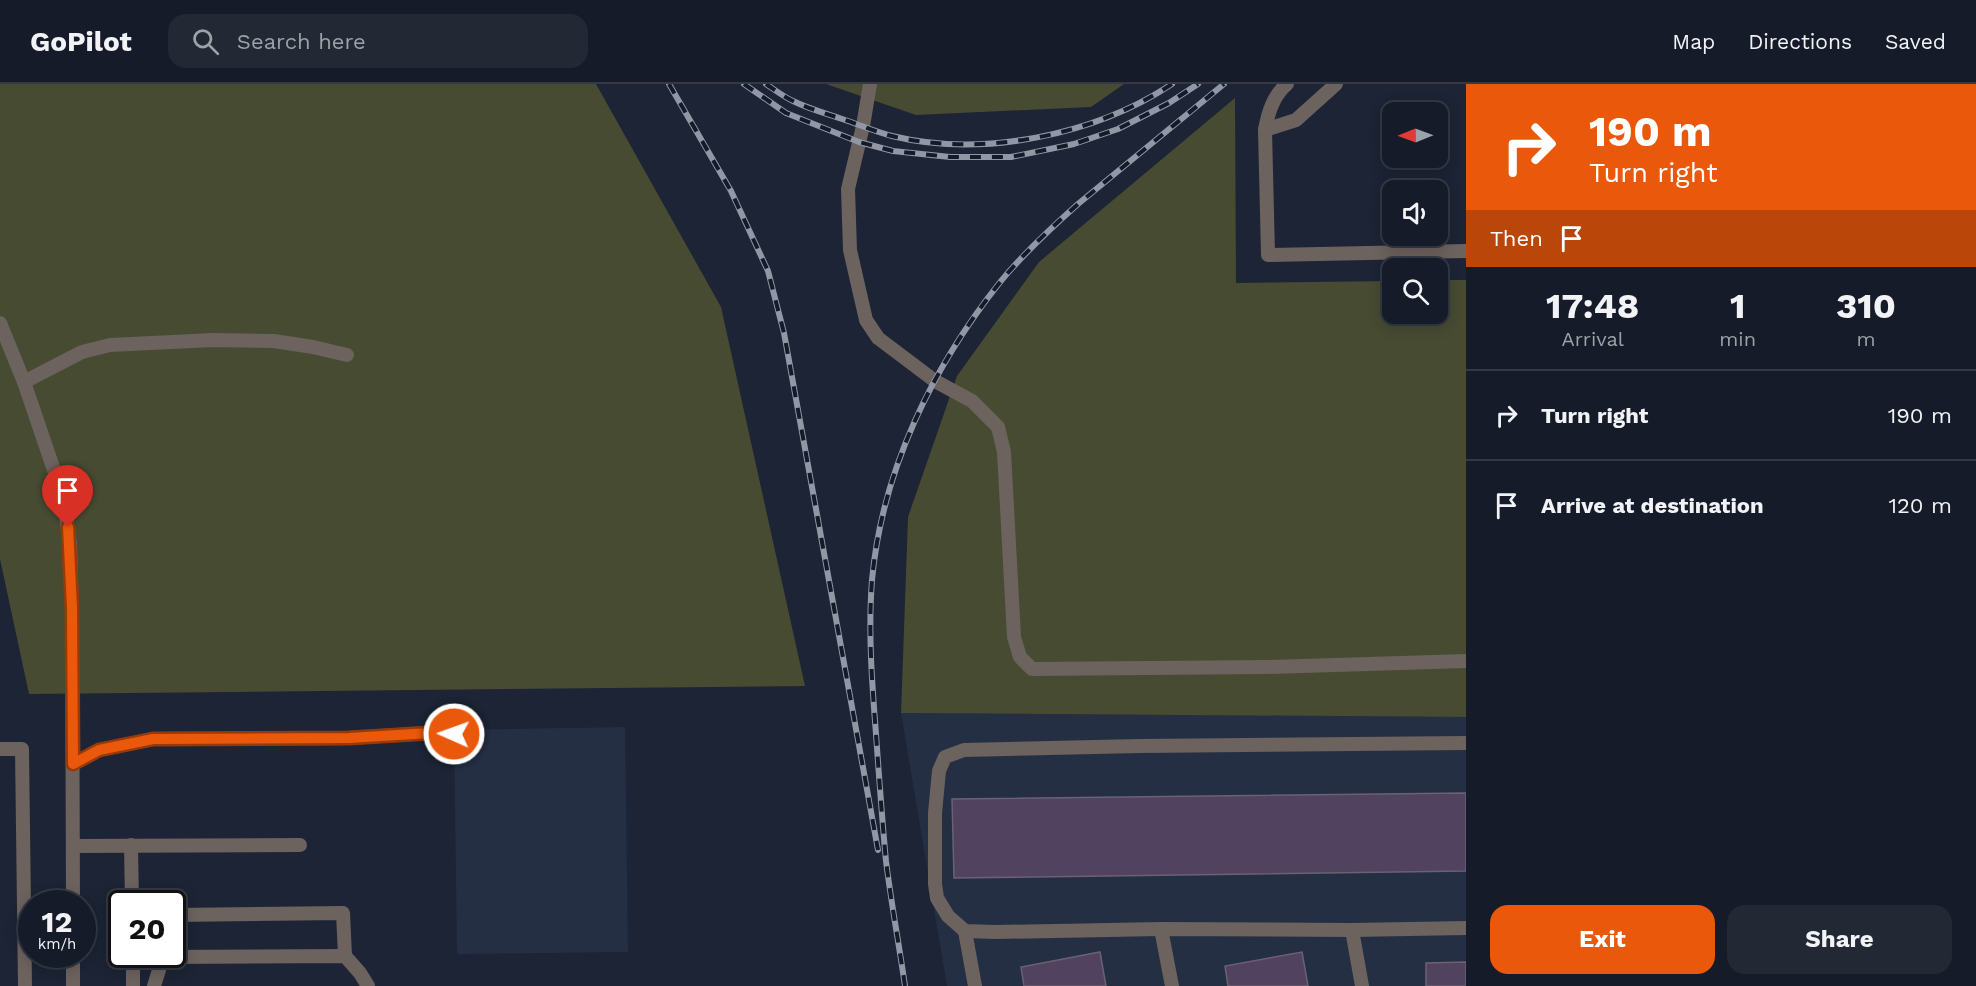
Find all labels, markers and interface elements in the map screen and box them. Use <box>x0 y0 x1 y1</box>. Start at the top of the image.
search box <box>168 14 588 68</box>
text: GoPilot <box>30 25 132 58</box>
icon: search <box>189 25 222 58</box>
text: Search here <box>237 29 366 54</box>
text: Map <box>1672 29 1715 54</box>
text: Directions <box>1748 29 1852 54</box>
text: Saved <box>1885 29 1946 54</box>
north arrow <box>1382 102 1448 168</box>
map controls <box>1382 102 1448 324</box>
text: 190 m <box>1589 107 1712 156</box>
icon: right <box>1490 108 1568 186</box>
text: Turn right <box>1589 157 1718 189</box>
button: sound <box>1382 180 1448 246</box>
icon: arrive <box>1555 222 1588 255</box>
text: Then <box>1490 226 1543 251</box>
button: search <box>1382 258 1448 324</box>
text: 17:48 <box>1546 285 1639 327</box>
text: 1 <box>1730 285 1745 327</box>
text: 310 <box>1836 285 1896 327</box>
text: Arrival <box>1561 327 1624 351</box>
text: min <box>1719 327 1756 351</box>
text: m <box>1857 327 1876 351</box>
icon: right <box>1490 399 1523 432</box>
text: Turn right <box>1541 403 1648 428</box>
text: 190 m <box>1888 403 1952 428</box>
pin <box>42 465 93 527</box>
icon: arrive <box>51 474 84 507</box>
icon: arrive <box>1490 489 1523 522</box>
text: Arrive at destination <box>1541 493 1764 518</box>
text: 120 m <box>1888 493 1952 518</box>
position arrow <box>422 702 486 766</box>
speed limit sign: 20 <box>108 890 186 968</box>
text: 12 <box>42 904 72 939</box>
button: Exit <box>1490 905 1715 974</box>
button: Share <box>1727 905 1952 974</box>
text: km/h <box>38 935 76 953</box>

